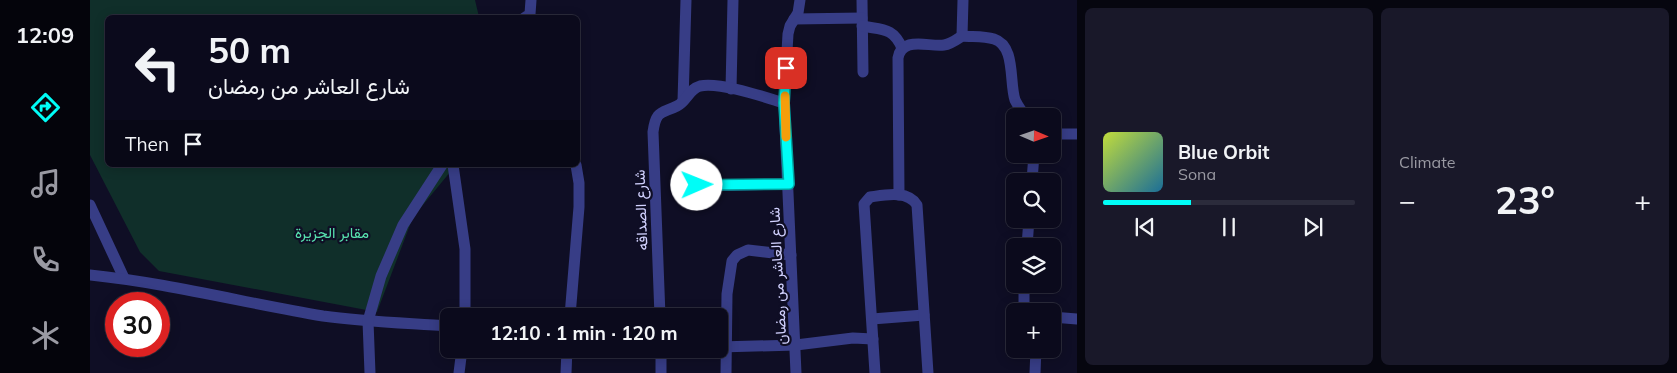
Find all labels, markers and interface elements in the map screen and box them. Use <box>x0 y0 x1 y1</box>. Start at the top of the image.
text: 12:09 <box>16 21 74 49</box>
text: 50 m <box>208 28 291 72</box>
icon: left <box>125 35 190 100</box>
pin <box>765 47 807 89</box>
icon: arrive <box>772 54 800 82</box>
text: شارع العاشر من رمضان <box>208 72 410 100</box>
icon: directions <box>28 90 63 125</box>
north arrow <box>1006 108 1061 162</box>
map controls <box>1006 108 1061 358</box>
icon: arrive <box>179 130 207 158</box>
text: Then <box>125 132 169 156</box>
text: Blue Orbit <box>1178 140 1269 164</box>
text: Climate <box>1399 152 1455 172</box>
position arrow <box>670 158 722 210</box>
text: Sona <box>1178 164 1216 184</box>
icon: music <box>28 166 63 201</box>
street label: شارع الصداقه <box>630 169 653 251</box>
button: search <box>1006 173 1061 228</box>
text: 23° <box>1495 176 1555 224</box>
text: − <box>1399 183 1416 218</box>
text: + <box>1634 183 1651 218</box>
street label: شارع العاشر من رمضان <box>764 207 793 345</box>
icon: previous <box>1131 213 1159 241</box>
icon: pause <box>1215 213 1243 241</box>
icon: next <box>1299 213 1327 241</box>
park label: مقابر الجزيرة <box>295 223 369 242</box>
button: layers <box>1006 238 1061 293</box>
icon: phone <box>28 242 63 277</box>
speed limit sign: 30 <box>105 292 170 357</box>
button: + <box>1006 303 1061 358</box>
icon: climate <box>28 318 63 353</box>
text: 12:10 · 1 min · 120 m <box>490 321 678 345</box>

